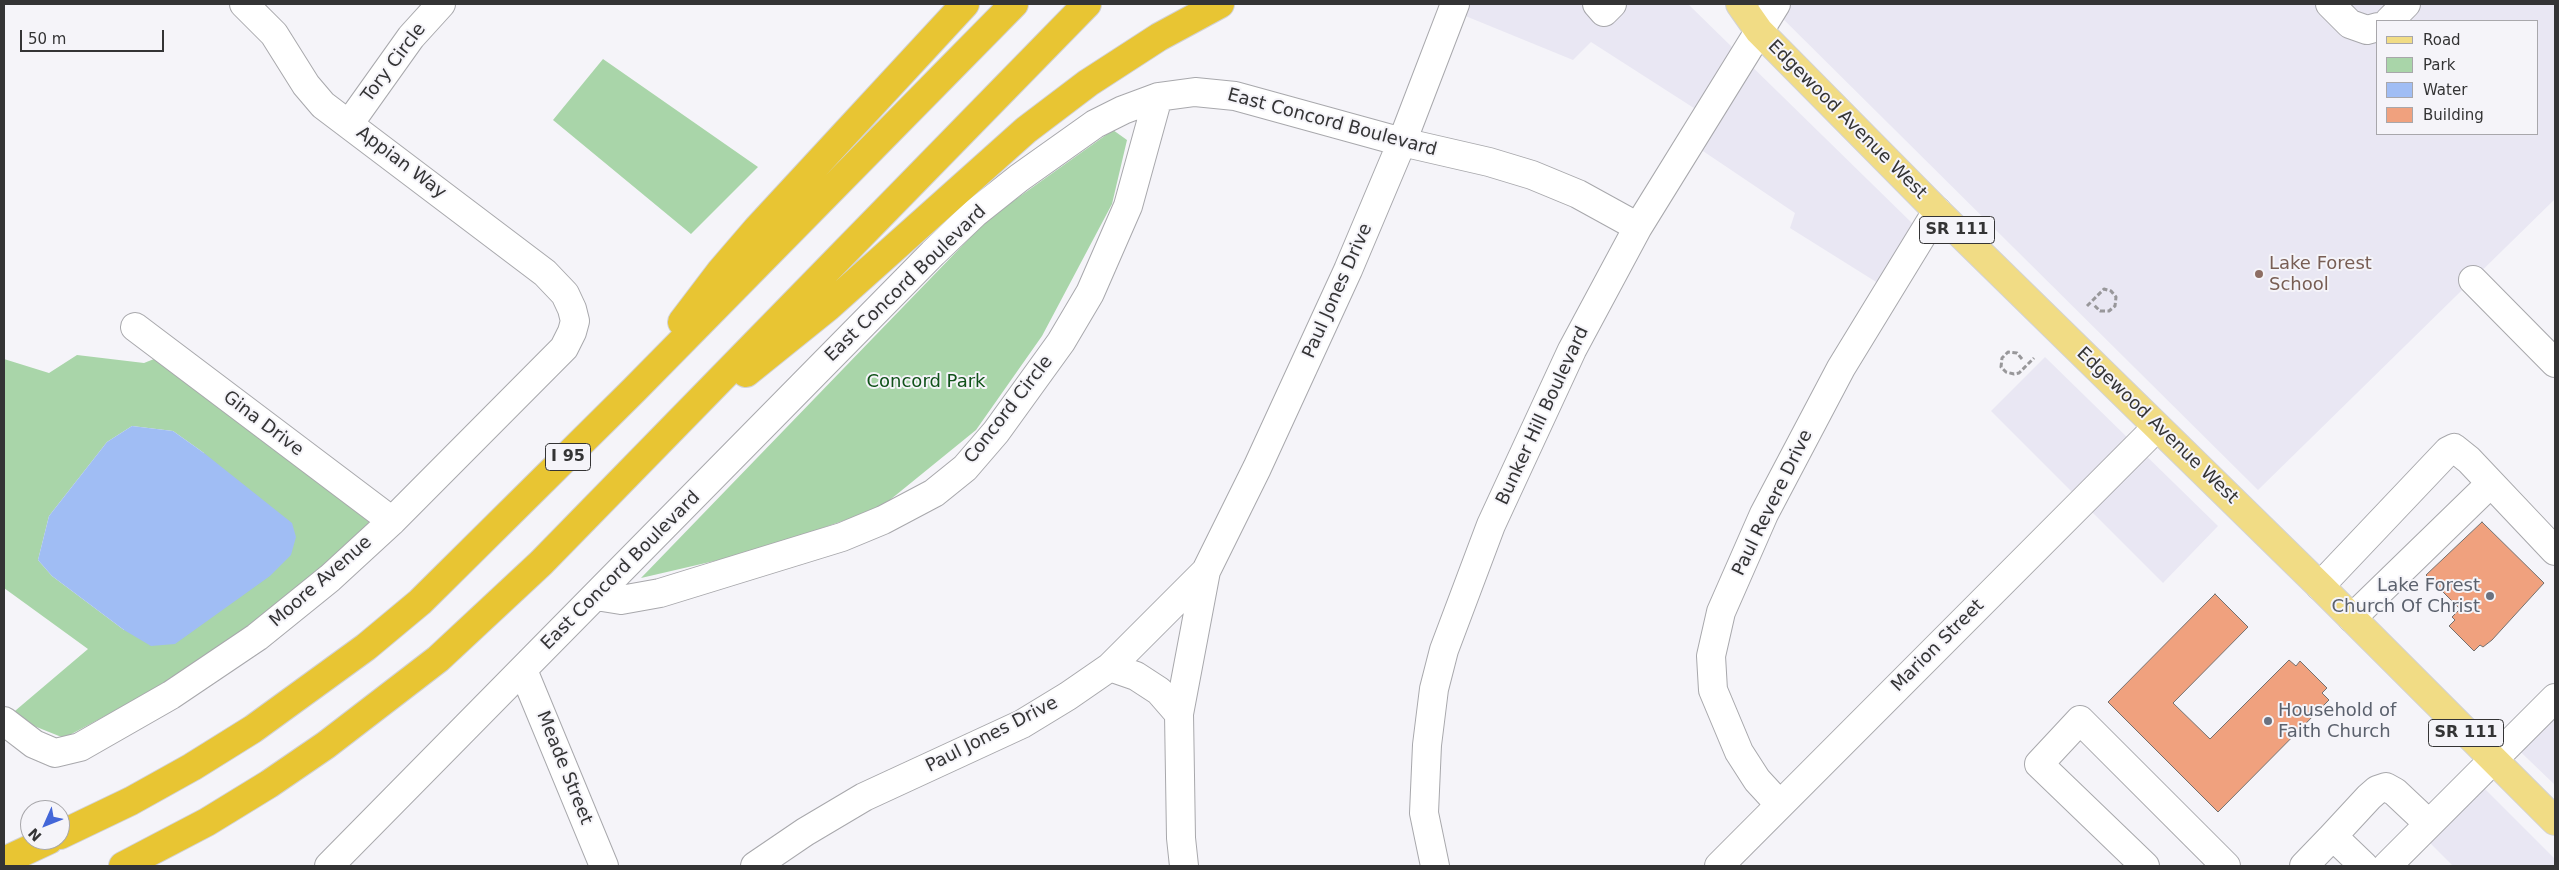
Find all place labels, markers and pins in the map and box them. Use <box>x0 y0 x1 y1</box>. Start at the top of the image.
place label: Lake Forest School <box>2269 253 2372 296</box>
marker: Lake Forest School <box>2253 268 2265 280</box>
place label: Lake Forest Church Of Christ <box>2332 575 2480 618</box>
marker: Lake Forest Church Of Christ <box>2484 590 2496 602</box>
place label: Household of Faith Church <box>2278 700 2396 742</box>
marker: Household of Faith Church <box>2262 715 2274 727</box>

